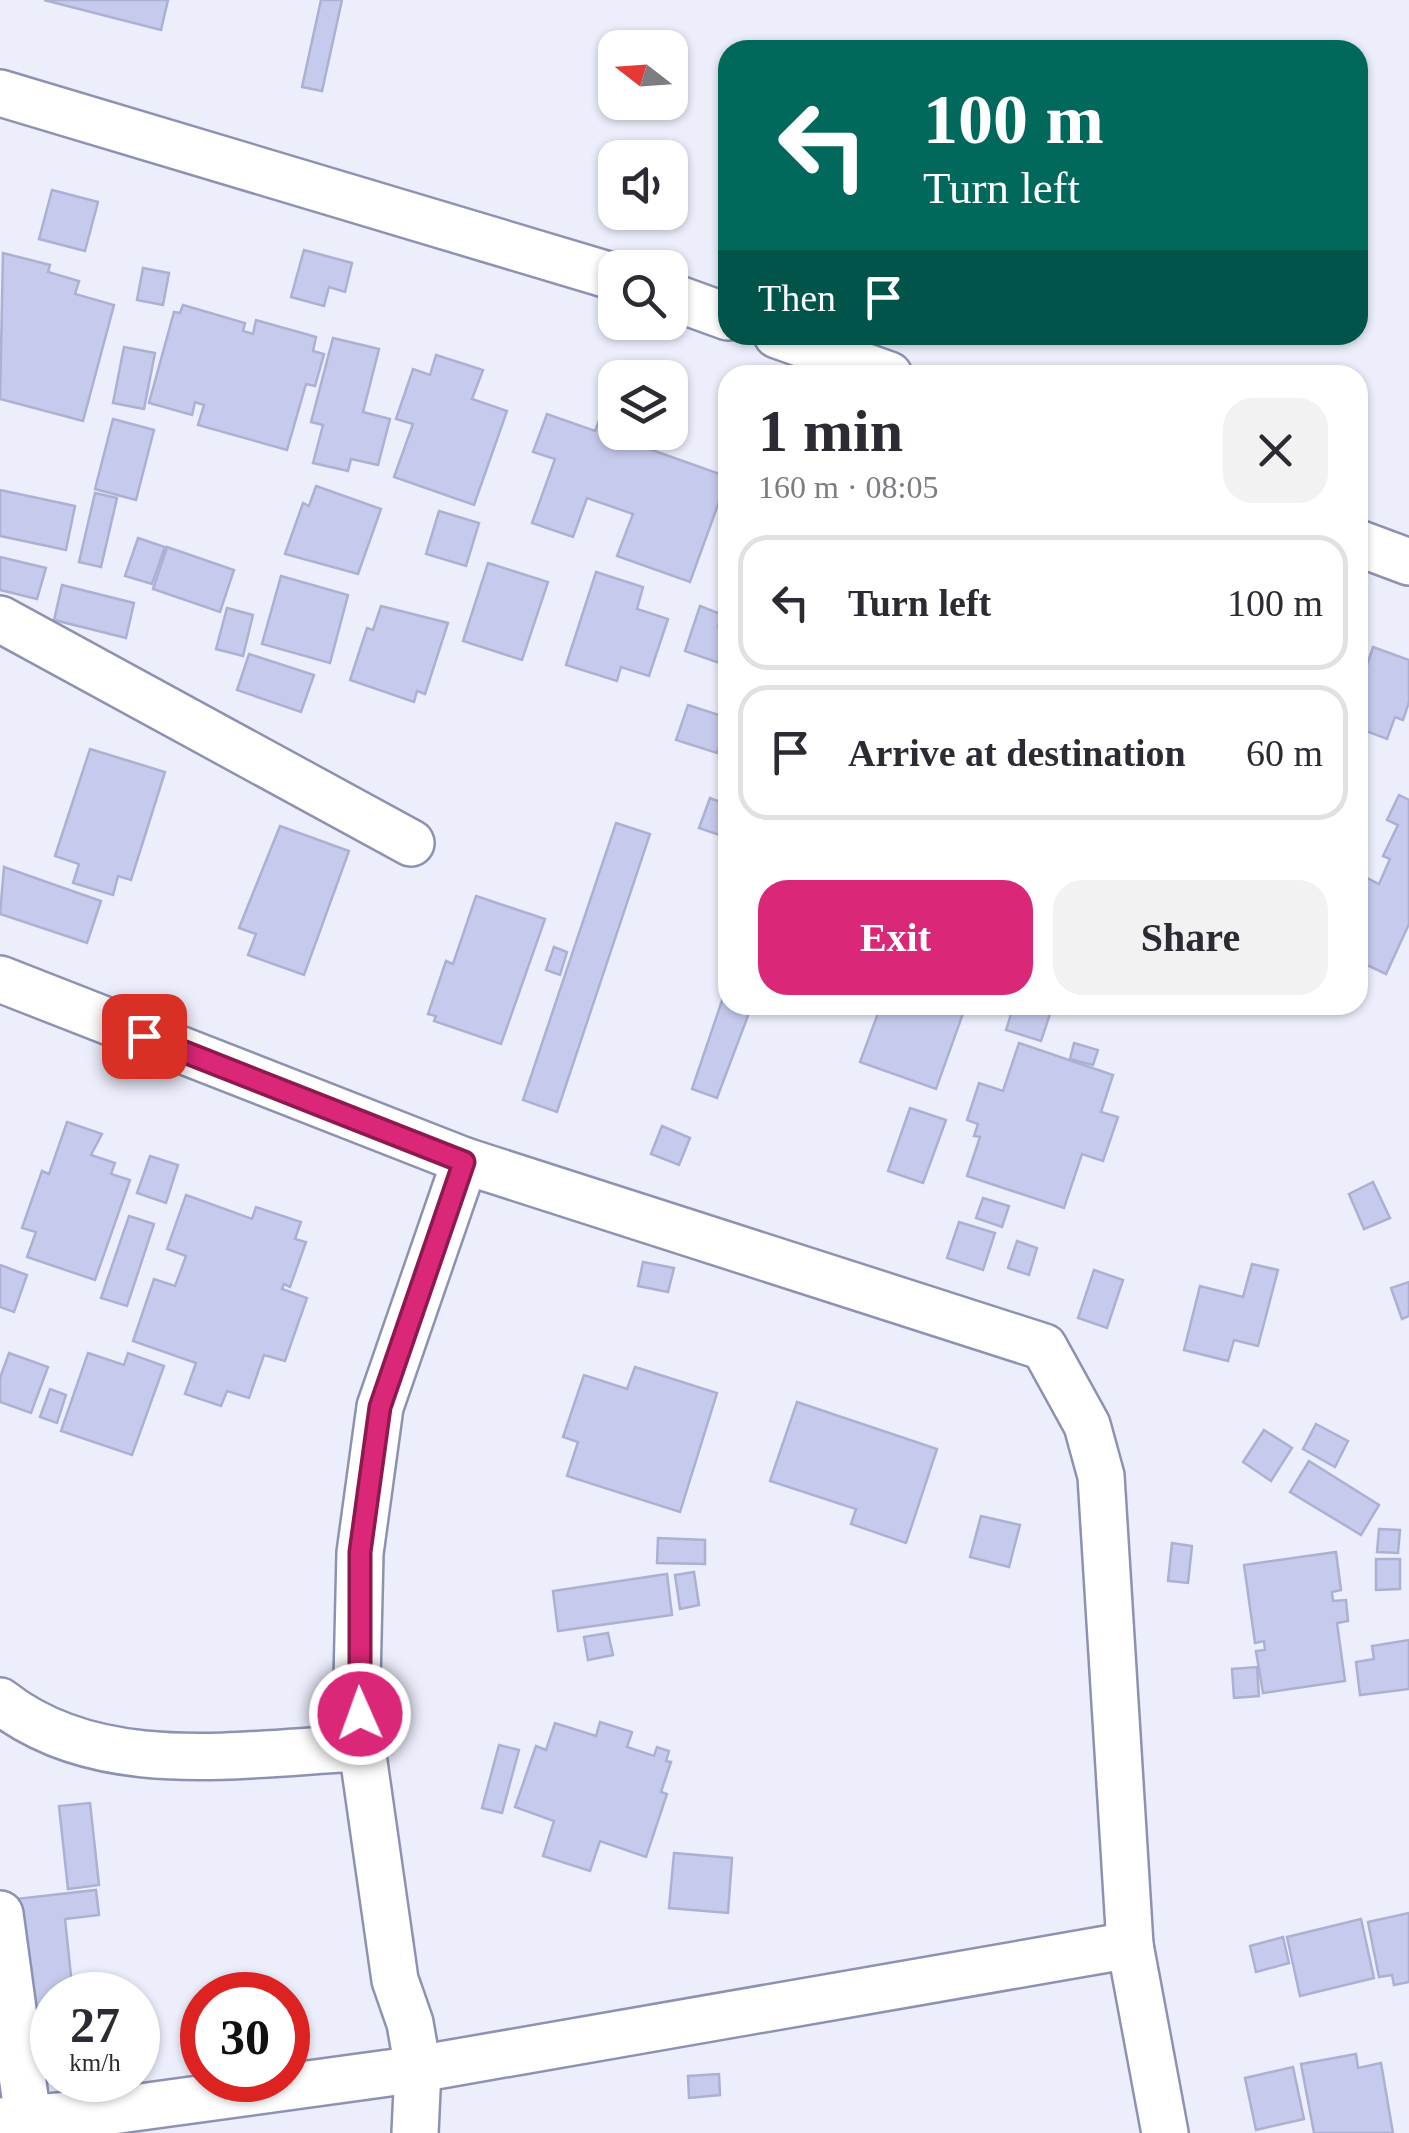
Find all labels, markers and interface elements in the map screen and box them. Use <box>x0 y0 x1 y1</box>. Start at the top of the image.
north arrow <box>598 30 688 120</box>
map controls <box>598 30 688 450</box>
icon: left <box>758 80 888 210</box>
text: 100 m <box>923 81 1104 158</box>
button: sound <box>598 140 688 230</box>
text: Turn left <box>923 163 1080 213</box>
button: search <box>598 250 688 340</box>
icon: arrive <box>856 270 911 325</box>
text: Then <box>758 277 836 319</box>
button: layers <box>598 360 688 450</box>
text: 1 min <box>758 398 903 464</box>
button: close <box>1223 398 1328 503</box>
text: 160 m · 08:05 <box>758 469 938 505</box>
icon: left <box>763 575 818 630</box>
text: Turn left <box>848 582 991 624</box>
text: 100 m <box>1227 582 1323 624</box>
icon: arrive <box>763 725 818 780</box>
text: Arrive at destination <box>848 732 1186 774</box>
text: 60 m <box>1246 732 1323 774</box>
button: Exit <box>758 880 1033 995</box>
button: Share <box>1053 880 1328 995</box>
pin <box>102 994 187 1079</box>
icon: arrive <box>117 1009 172 1064</box>
position arrow <box>308 1662 412 1766</box>
speed limit sign: 30 <box>180 1972 310 2102</box>
text: 27 <box>70 1997 120 2053</box>
text: km/h <box>69 2049 121 2076</box>

